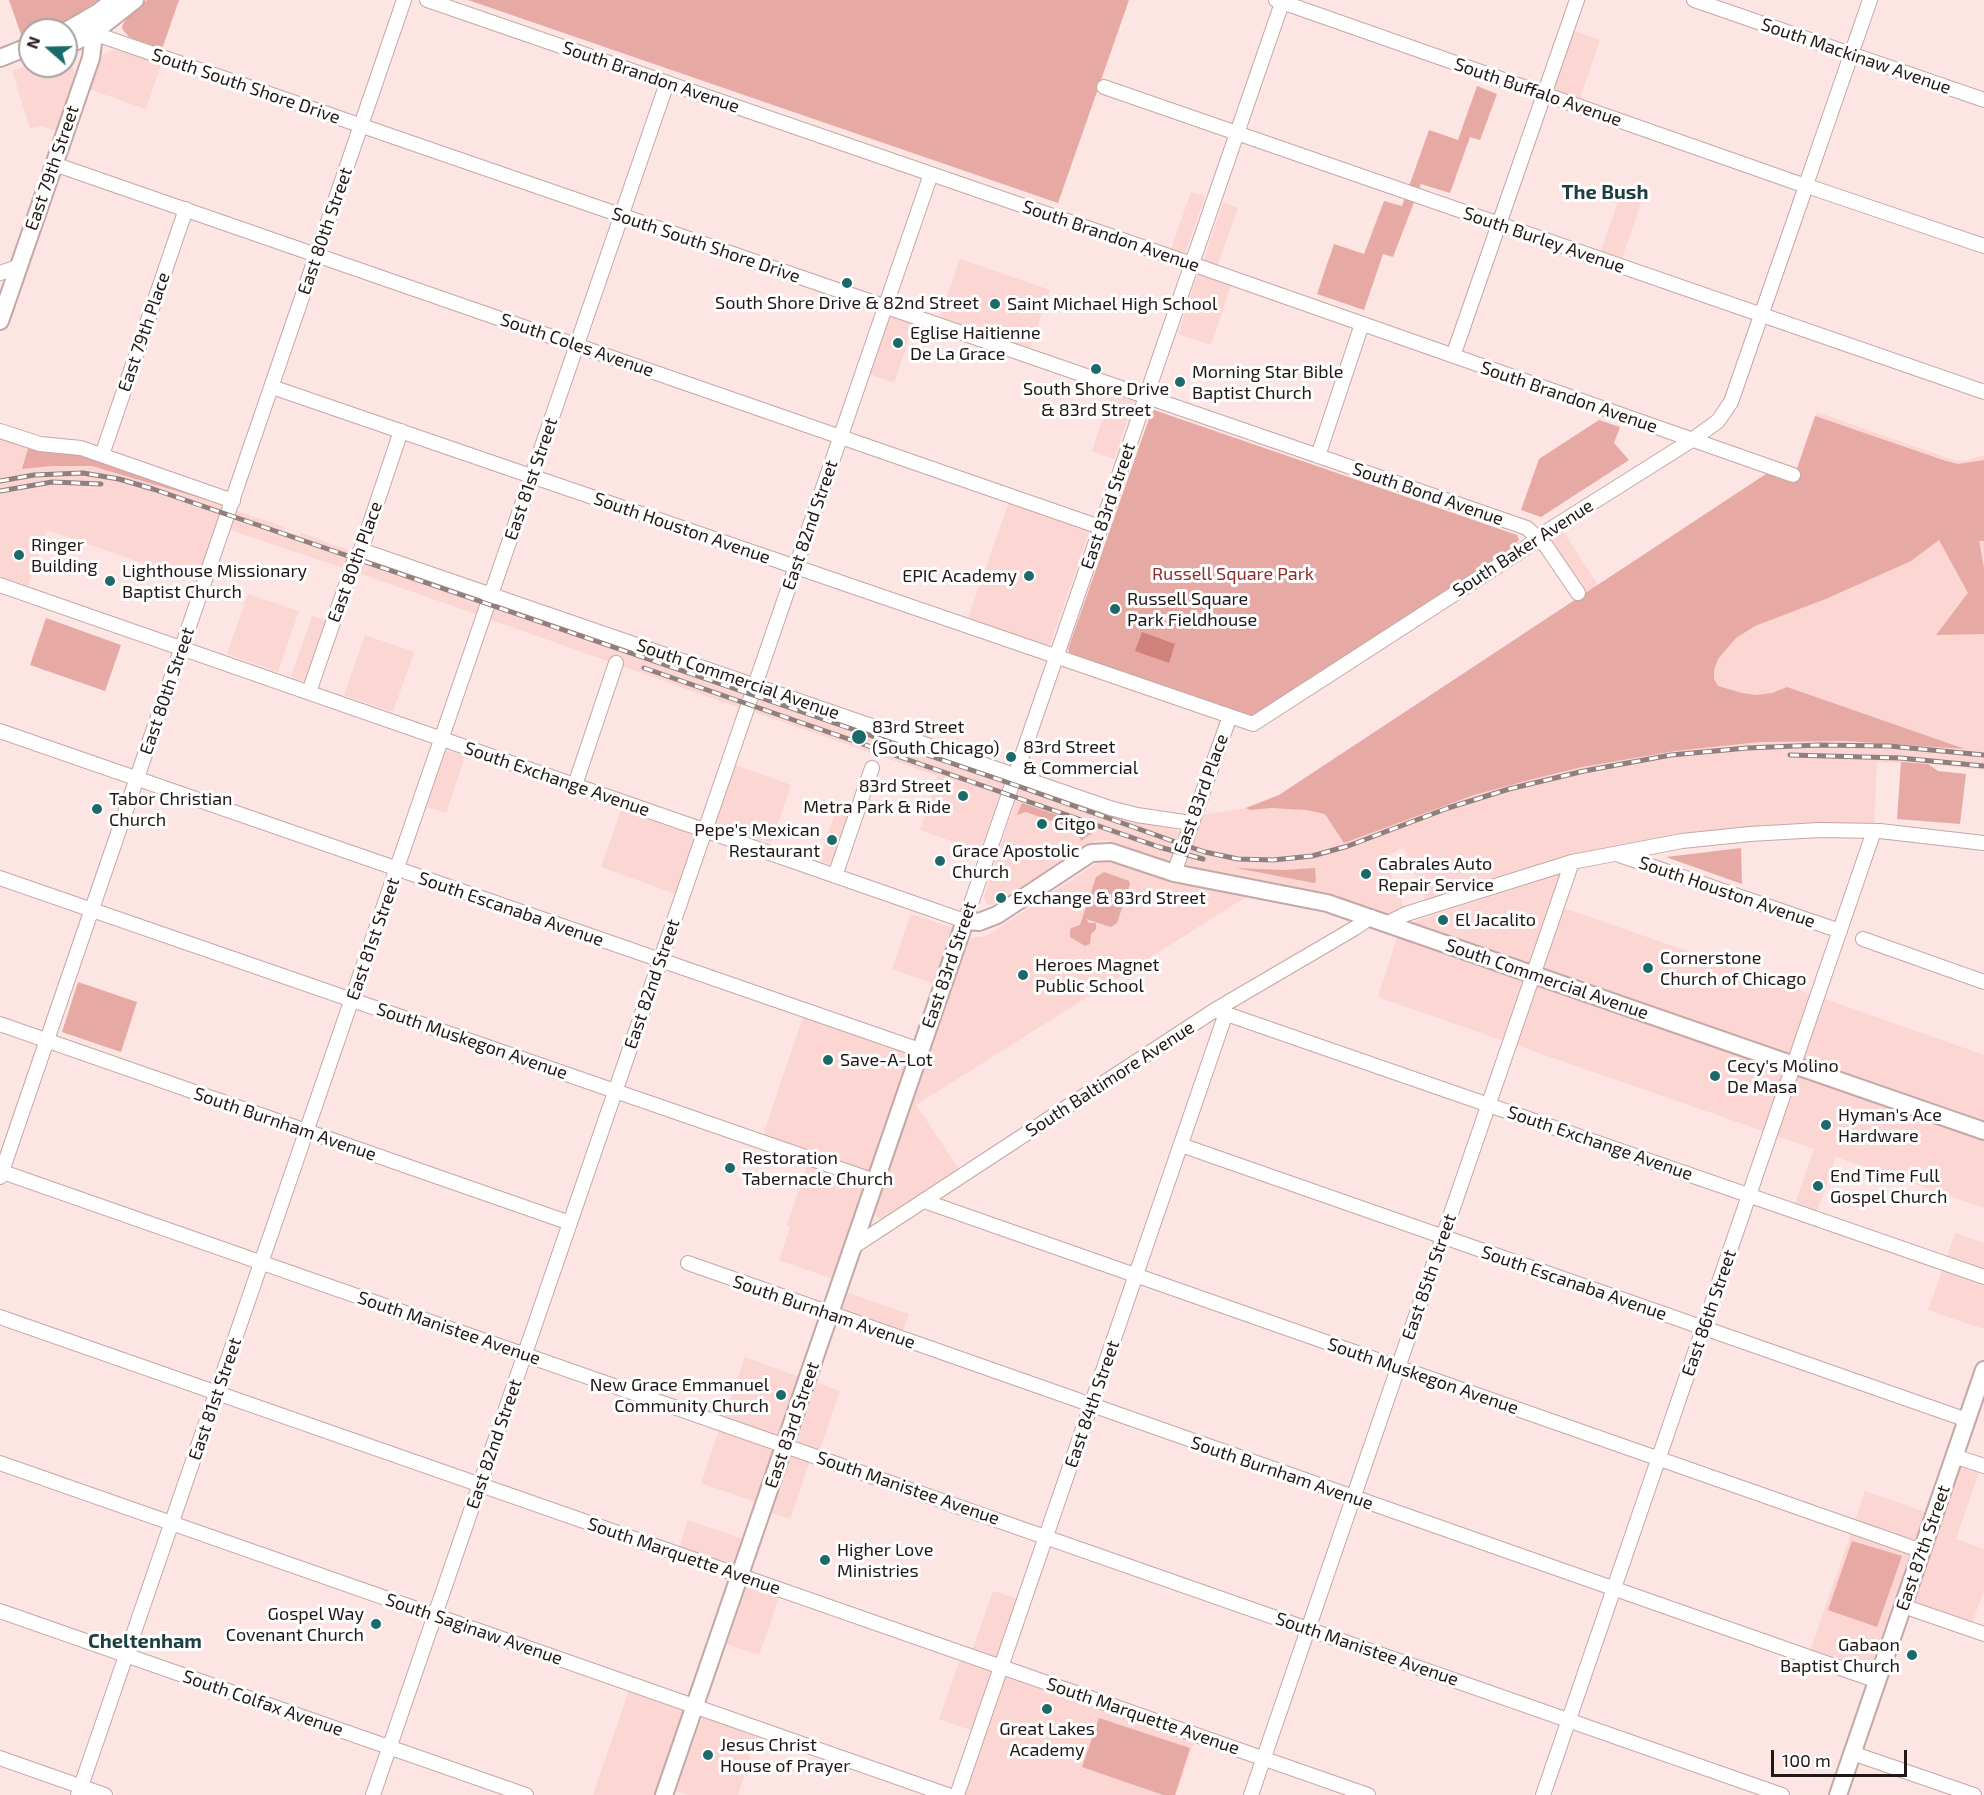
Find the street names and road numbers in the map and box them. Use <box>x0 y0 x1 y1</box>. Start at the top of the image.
street label: South Mackinaw Avenue <box>1758 13 1954 99</box>
street label: South Brandon Avenue <box>560 37 742 117</box>
street label: South South Shore Drive <box>149 44 343 128</box>
street label: South Buffalo Avenue <box>1451 53 1625 131</box>
street label: East 79th Street <box>20 103 84 233</box>
street label: East 80th Street <box>293 165 357 297</box>
street label: South Brandon Avenue <box>1020 196 1202 276</box>
street label: South Burley Avenue <box>1460 202 1628 278</box>
street label: South South Shore Drive <box>609 203 803 287</box>
street label: East 79th Place <box>113 269 175 395</box>
street label: South Coles Avenue <box>497 309 657 381</box>
street label: South Brandon Avenue <box>1478 357 1660 437</box>
street label: East 81st Street <box>500 415 562 543</box>
street label: East 83rd Street <box>1076 440 1140 572</box>
street label: East 82nd Street <box>778 457 842 593</box>
street label: South Bond Avenue <box>1350 458 1506 530</box>
street label: South Houston Avenue <box>591 488 773 568</box>
street label: South Baker Avenue <box>1449 495 1597 601</box>
street label: East 80th Place <box>323 499 387 625</box>
street label: East 80th Street <box>135 625 199 757</box>
street label: South Commercial Avenue <box>634 634 842 724</box>
street label: East 83rd Place <box>1169 731 1233 857</box>
street label: South Exchange Avenue <box>461 737 653 821</box>
street label: South Houston Avenue <box>1636 852 1818 932</box>
street label: South Escanaba Avenue <box>415 867 607 951</box>
street label: East 81st Street <box>342 875 404 1003</box>
street label: East 83rd Street <box>917 899 981 1031</box>
street label: East 82nd Street <box>620 916 684 1052</box>
street label: South Commercial Avenue <box>1443 934 1651 1024</box>
street label: South Muskegon Avenue <box>374 998 570 1084</box>
street label: South Baltimore Avenue <box>1022 1016 1198 1142</box>
street label: South Burnham Avenue <box>191 1083 379 1165</box>
street label: South Exchange Avenue <box>1504 1101 1696 1185</box>
street label: East 85th Street <box>1397 1211 1461 1343</box>
street label: South Escanaba Avenue <box>1478 1241 1670 1325</box>
street label: East 86th Street <box>1677 1247 1741 1379</box>
street label: South Burnham Avenue <box>730 1271 918 1353</box>
street label: South Manistee Avenue <box>355 1287 543 1369</box>
street label: South Muskegon Avenue <box>1325 1333 1521 1419</box>
street label: East 81st Street <box>184 1335 246 1463</box>
street label: East 84th Street <box>1060 1337 1124 1471</box>
street label: East 83rd Street <box>760 1359 824 1491</box>
street label: East 82nd Street <box>462 1376 526 1512</box>
street label: South Burnham Avenue <box>1188 1432 1376 1514</box>
street label: South Manistee Avenue <box>814 1447 1002 1529</box>
street label: East 87th Street <box>1891 1482 1955 1614</box>
street label: South Marquette Avenue <box>585 1513 783 1599</box>
street label: South Saginaw Avenue <box>383 1589 565 1669</box>
street label: South Manistee Avenue <box>1273 1608 1461 1690</box>
street label: South Colfax Avenue <box>180 1665 346 1741</box>
street label: South Marquette Avenue <box>1044 1673 1242 1759</box>

